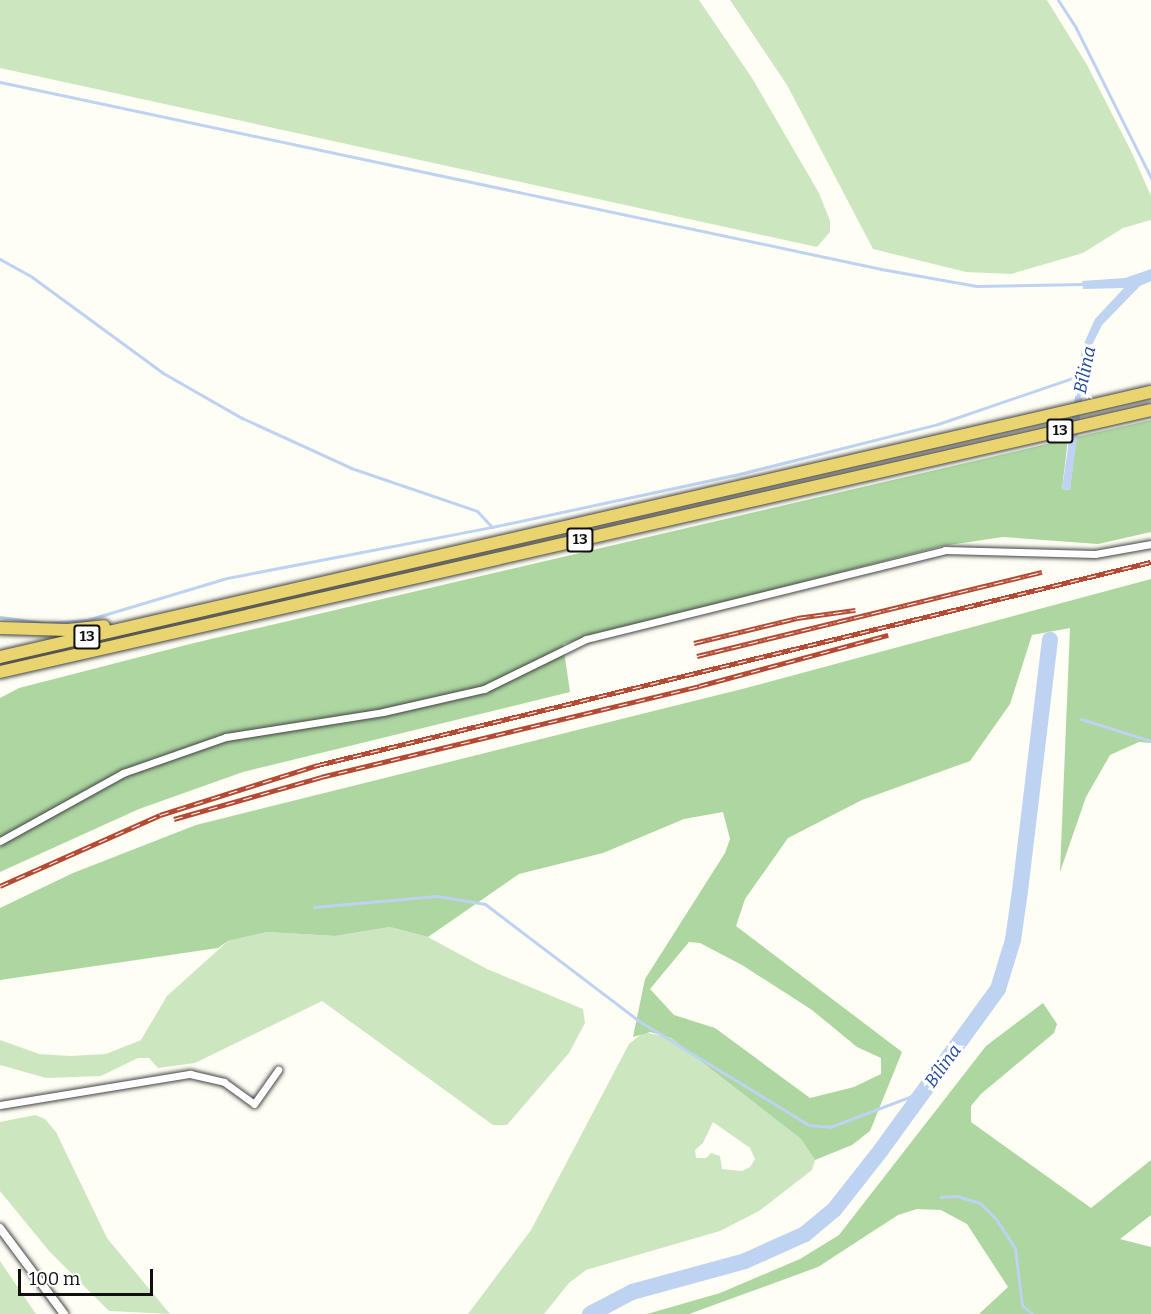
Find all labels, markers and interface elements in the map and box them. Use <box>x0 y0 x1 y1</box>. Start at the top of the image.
water label: Bílina <box>1069 344 1101 396</box>
road number: 13 <box>1045 419 1075 443</box>
road number: 13 <box>565 528 595 552</box>
road number: 13 <box>72 625 102 649</box>
water label: Bílina <box>920 1040 966 1092</box>
scale bar <box>21 1257 156 1295</box>
text: 100 m <box>29 1268 80 1290</box>

